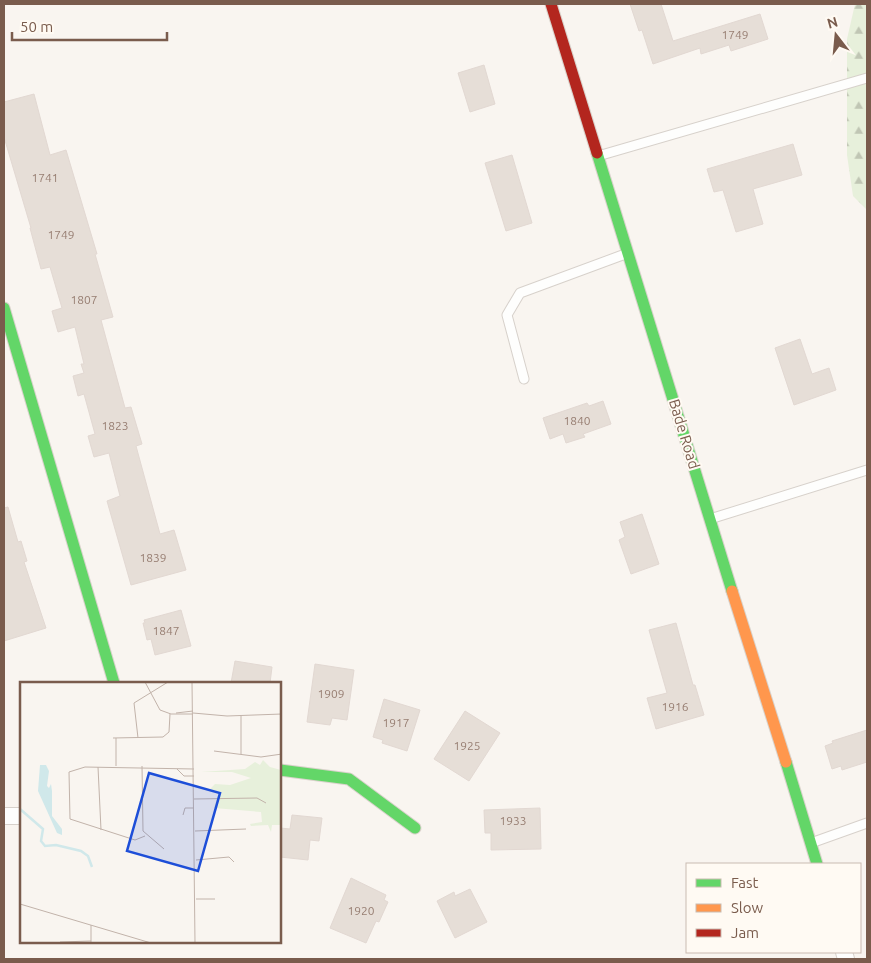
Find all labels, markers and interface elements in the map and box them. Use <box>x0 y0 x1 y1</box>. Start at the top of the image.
scale bar <box>12 10 168 42</box>
north arrow <box>811 10 861 60</box>
text: N <box>825 13 840 32</box>
text: 50 m <box>20 18 53 35</box>
house number: 1749 <box>721 28 749 41</box>
house number: 1741 <box>31 171 59 184</box>
house number: 1749 <box>47 228 75 241</box>
house number: 1807 <box>70 293 98 306</box>
street label: Bade Road <box>666 397 703 471</box>
house number: 1840 <box>563 414 591 427</box>
house number: 1823 <box>101 419 129 432</box>
house number: 1839 <box>139 551 167 564</box>
house number: 1847 <box>152 624 180 637</box>
inset map <box>20 682 281 943</box>
house number: 1909 <box>317 687 345 700</box>
house number: 1916 <box>661 700 689 713</box>
house number: 1917 <box>382 716 410 729</box>
house number: 1925 <box>453 739 481 752</box>
house number: 1933 <box>499 814 527 827</box>
legend <box>686 863 861 953</box>
text: Fast <box>731 874 759 891</box>
text: Slow <box>731 899 764 916</box>
house number: 1920 <box>347 904 375 917</box>
text: Jam <box>731 924 759 941</box>

